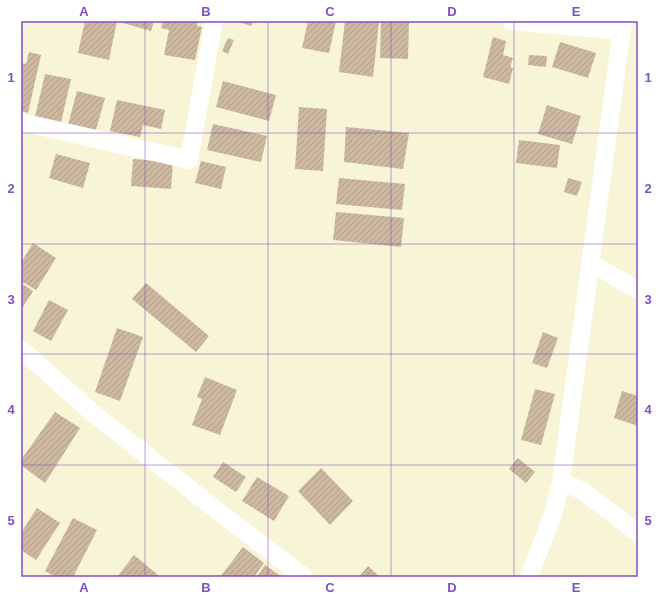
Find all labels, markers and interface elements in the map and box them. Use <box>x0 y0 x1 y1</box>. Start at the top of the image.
text: A <box>79 4 89 19</box>
text: B <box>201 4 211 19</box>
text: C <box>325 4 335 19</box>
text: D <box>447 4 457 19</box>
text: E <box>572 4 581 19</box>
text: 1 <box>7 70 15 85</box>
text: 1 <box>644 70 652 85</box>
text: 2 <box>7 181 15 196</box>
text: 2 <box>644 181 652 196</box>
text: 3 <box>7 292 15 307</box>
text: 3 <box>644 292 652 307</box>
text: 4 <box>7 402 15 417</box>
text: 4 <box>644 402 652 417</box>
text: 5 <box>7 513 15 528</box>
text: 5 <box>644 513 652 528</box>
text: A <box>79 580 89 595</box>
text: B <box>201 580 211 595</box>
text: C <box>325 580 335 595</box>
text: D <box>447 580 457 595</box>
text: E <box>572 580 581 595</box>

